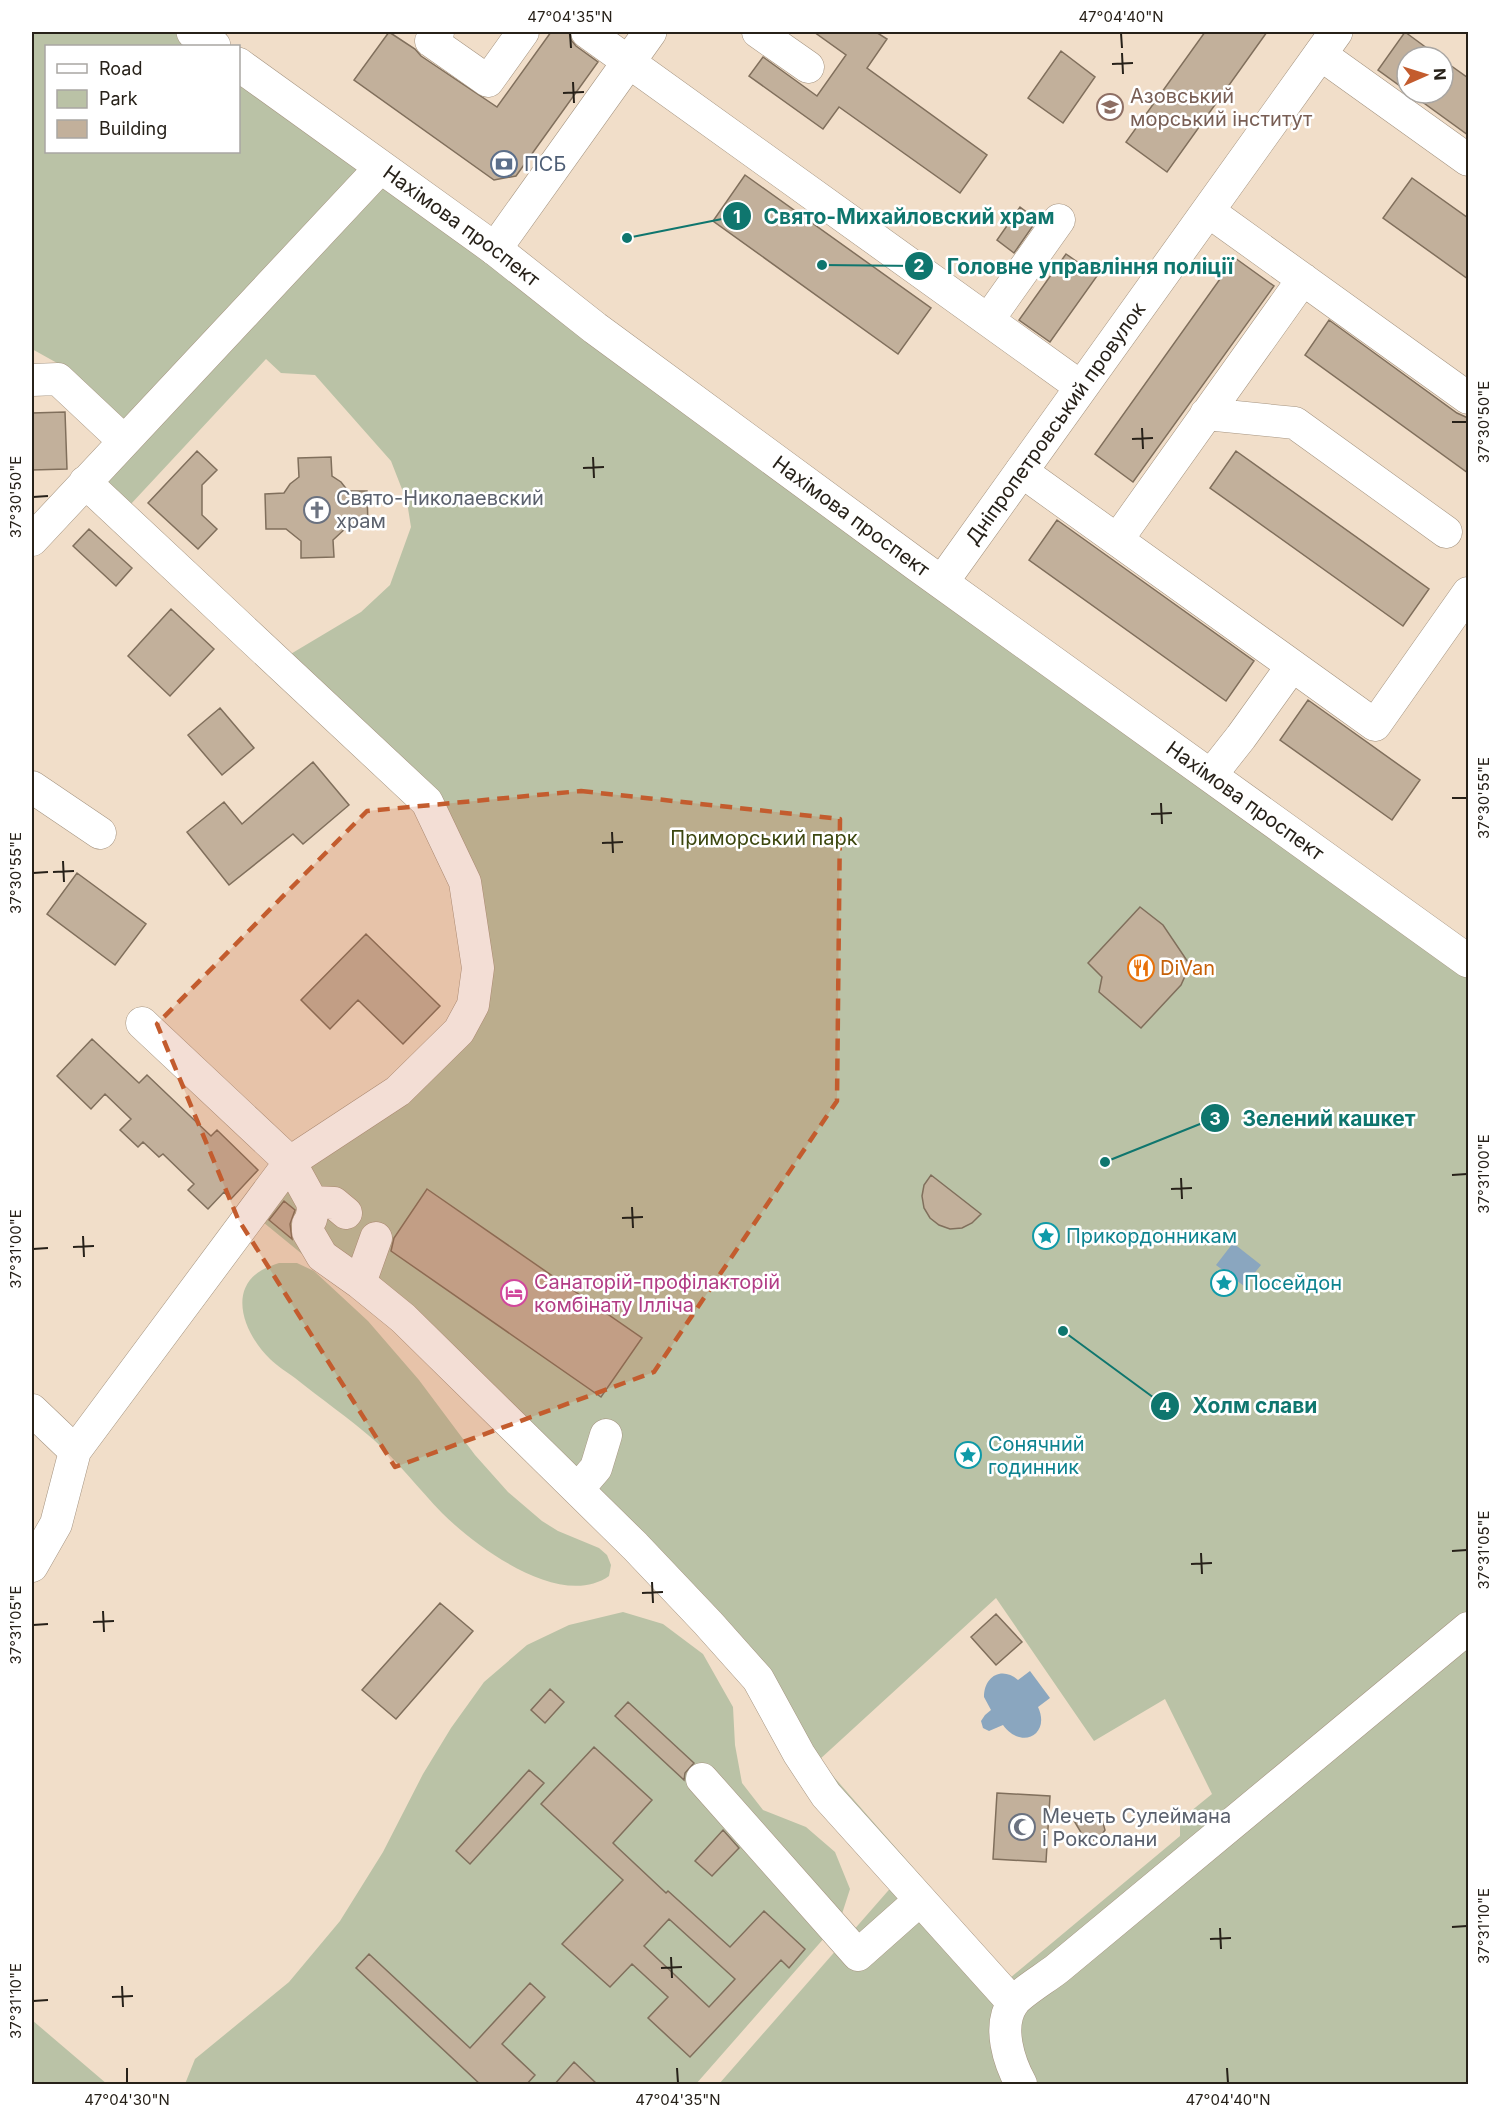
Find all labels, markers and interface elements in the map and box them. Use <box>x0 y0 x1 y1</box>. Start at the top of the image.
text: 47°04'35"N <box>527 7 613 26</box>
text: 47°04'40"N <box>1078 7 1164 26</box>
legend <box>45 45 240 153</box>
north arrow <box>1395 45 1455 105</box>
text: Road <box>99 58 142 79</box>
text: N <box>1430 68 1450 81</box>
place label: Азовський морський інститут <box>1130 84 1313 131</box>
text: Park <box>99 88 138 109</box>
school or university icon: Азовський морський інститут <box>1095 92 1125 122</box>
text: Building <box>99 118 167 139</box>
bank icon: ПСБ <box>489 149 519 179</box>
place label: ПСБ <box>524 152 566 176</box>
street label: Нахімова проспект <box>378 160 545 292</box>
callout: Свято-Михайловский храм <box>722 197 1067 236</box>
text: Свято-Михайловский храм <box>764 204 1055 229</box>
text: 1 <box>733 206 741 227</box>
callout: Головне управління поліції <box>904 247 1245 286</box>
text: Головне управління поліції <box>947 254 1235 279</box>
text: 2 <box>913 255 925 276</box>
street label: Дніпропетровський провулок <box>961 297 1151 549</box>
text: 37°30'50"E <box>1474 381 1493 463</box>
street label: Нахімова проспект <box>768 451 935 582</box>
text: 37°30'50"E <box>6 456 25 538</box>
place label: Свято-Николаевский храм <box>336 486 544 533</box>
church icon: Свято-Николаевский храм <box>302 495 332 525</box>
street label: Нахімова проспект <box>1162 736 1329 866</box>
text: 37°30'55"E <box>1474 757 1493 839</box>
park label: Приморський парк <box>670 826 858 850</box>
text: 37°30'55"E <box>6 832 25 914</box>
restaurant icon: DiVan <box>1126 953 1156 983</box>
place label: DiVan <box>1160 956 1215 980</box>
callout: Зелений кашкет <box>1200 1099 1427 1138</box>
text: Зелений кашкет <box>1243 1106 1416 1131</box>
text: 3 <box>1209 1108 1221 1129</box>
text: 37°31'00"E <box>1474 1134 1493 1214</box>
text: 37°31'00"E <box>6 1209 25 1289</box>
place icon: Прикордонникам <box>1031 1221 1061 1251</box>
place label: Прикордонникам <box>1066 1224 1237 1248</box>
place icon: Посейдон <box>1209 1268 1239 1298</box>
place label: Санаторій-профілакторій комбінату Ілліча <box>534 1270 780 1317</box>
place label: Посейдон <box>1244 1271 1342 1295</box>
hotel icon: Санаторій-профілакторій комбінату Ілліча <box>499 1278 529 1308</box>
callout: Холм слави <box>1150 1387 1329 1426</box>
text: Холм слави <box>1193 1393 1317 1418</box>
text: 4 <box>1159 1395 1171 1416</box>
place label: Сонячний годинник <box>988 1432 1085 1479</box>
place icon: Сонячний годинник <box>953 1440 983 1470</box>
text: 37°31'05"E <box>1474 1510 1493 1590</box>
text: 37°31'05"E <box>6 1585 25 1665</box>
place label: Мечеть Сулеймана і Роксолани <box>1042 1804 1231 1851</box>
mosque icon: Мечеть Сулеймана і Роксолани <box>1007 1812 1037 1842</box>
text: 37°31'10"E <box>1474 1888 1493 1964</box>
text: 37°31'10"E <box>6 1963 25 2039</box>
text: 47°04'30"N <box>84 2090 170 2109</box>
text: 47°04'35"N <box>635 2090 721 2109</box>
text: 47°04'40"N <box>1185 2090 1271 2109</box>

